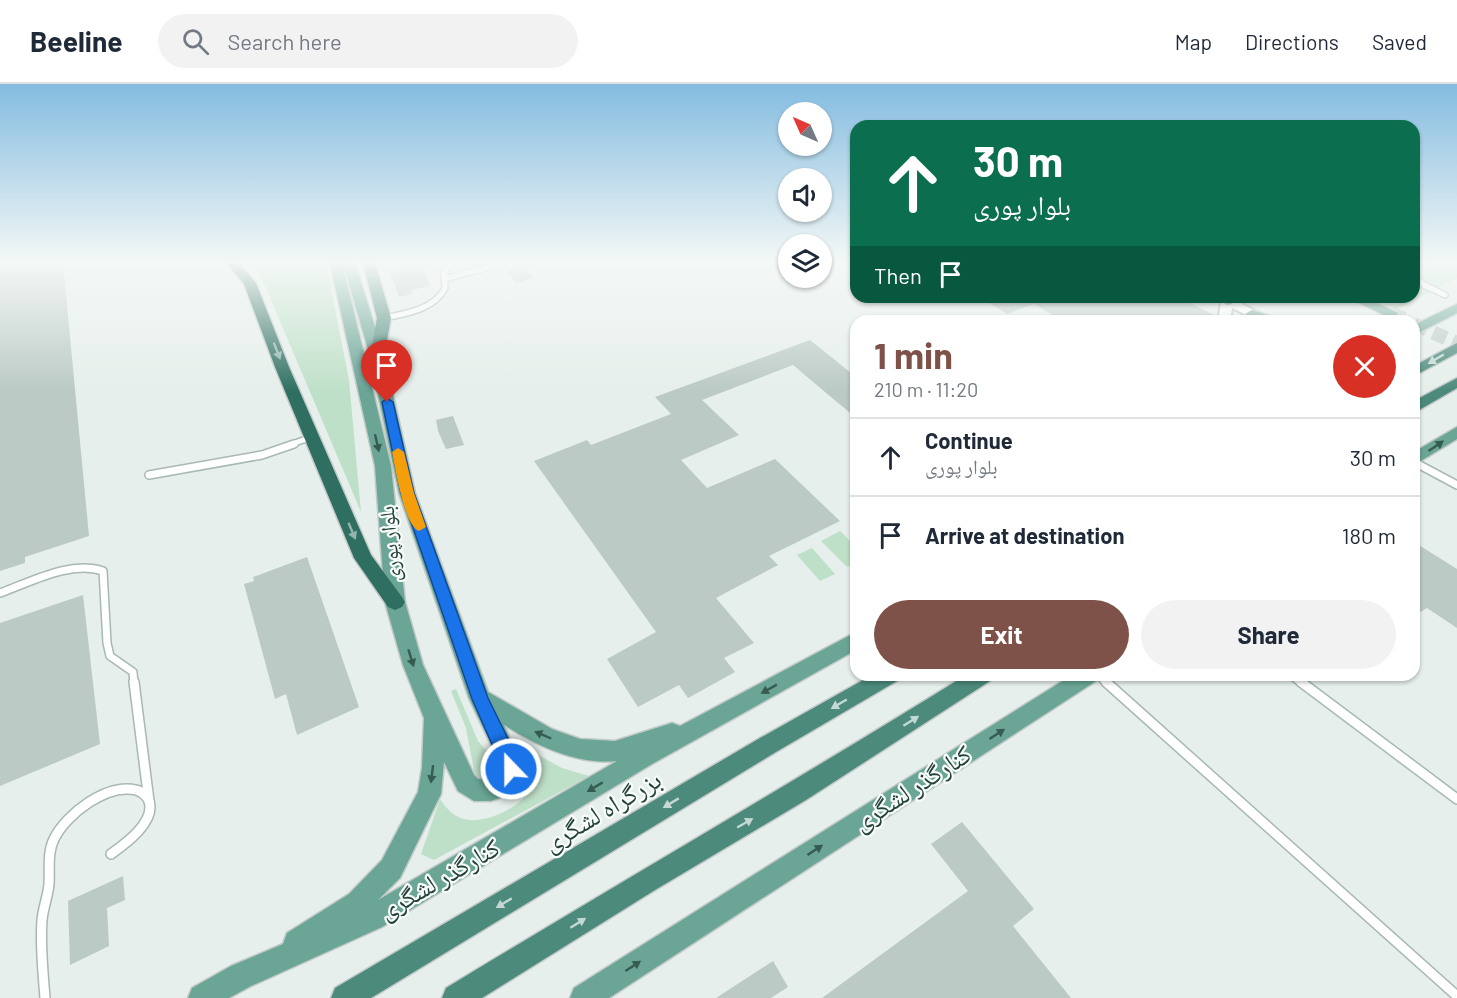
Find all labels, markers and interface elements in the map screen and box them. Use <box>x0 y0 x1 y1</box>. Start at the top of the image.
search box <box>158 14 578 68</box>
text: Beeline <box>30 24 122 58</box>
icon: search <box>179 25 212 58</box>
text: Search here <box>227 28 342 54</box>
text: Map <box>1175 29 1212 54</box>
text: Directions <box>1245 29 1339 54</box>
text: Saved <box>1372 29 1427 54</box>
north arrow <box>778 102 832 156</box>
map controls <box>778 102 832 288</box>
text: 30 m <box>973 135 1063 185</box>
icon: ahead <box>874 144 952 222</box>
button: sound <box>778 168 832 222</box>
text: بلوار پوری <box>973 188 1071 220</box>
button: layers <box>778 234 832 288</box>
icon: arrive <box>934 258 967 291</box>
text: Then <box>874 262 922 288</box>
text: 1 min <box>874 333 953 376</box>
button: close <box>1333 335 1396 398</box>
pin <box>361 340 412 402</box>
one-way arrow <box>272 343 282 361</box>
icon: arrive <box>370 349 403 382</box>
one-way arrow <box>1428 354 1444 365</box>
text: 210 m · 11:20 <box>874 377 978 401</box>
text: Continue <box>925 427 1013 453</box>
one-way arrow <box>373 434 383 452</box>
one-way arrow <box>1427 440 1443 452</box>
icon: ahead <box>874 441 907 474</box>
text: 30 m <box>1350 444 1396 470</box>
text: بلوار پوری <box>925 454 998 478</box>
street label: بلوار پوری <box>373 505 405 583</box>
icon: arrive <box>874 519 907 552</box>
text: Arrive at destination <box>925 522 1124 548</box>
text: 180 m <box>1342 522 1396 548</box>
one-way arrow <box>347 523 356 540</box>
button: Exit <box>874 600 1129 669</box>
button: Share <box>1141 600 1396 669</box>
one-way arrow <box>407 649 416 667</box>
one-way arrow <box>760 684 777 694</box>
one-way arrow <box>830 699 847 709</box>
one-way arrow <box>903 716 919 727</box>
one-way arrow <box>989 728 1005 739</box>
one-way arrow <box>534 730 552 739</box>
position arrow <box>479 737 543 801</box>
street label: کنارگذر لشگری <box>846 737 977 838</box>
street label: بزرگراه لشگری <box>537 762 667 859</box>
one-way arrow <box>427 765 436 784</box>
one-way arrow <box>586 782 603 792</box>
one-way arrow <box>663 797 679 808</box>
one-way arrow <box>737 818 753 829</box>
street label: کنارگذر لشگری <box>372 831 505 927</box>
one-way arrow <box>807 845 823 856</box>
one-way arrow <box>496 897 512 908</box>
one-way arrow <box>569 918 586 929</box>
one-way arrow <box>625 961 641 972</box>

